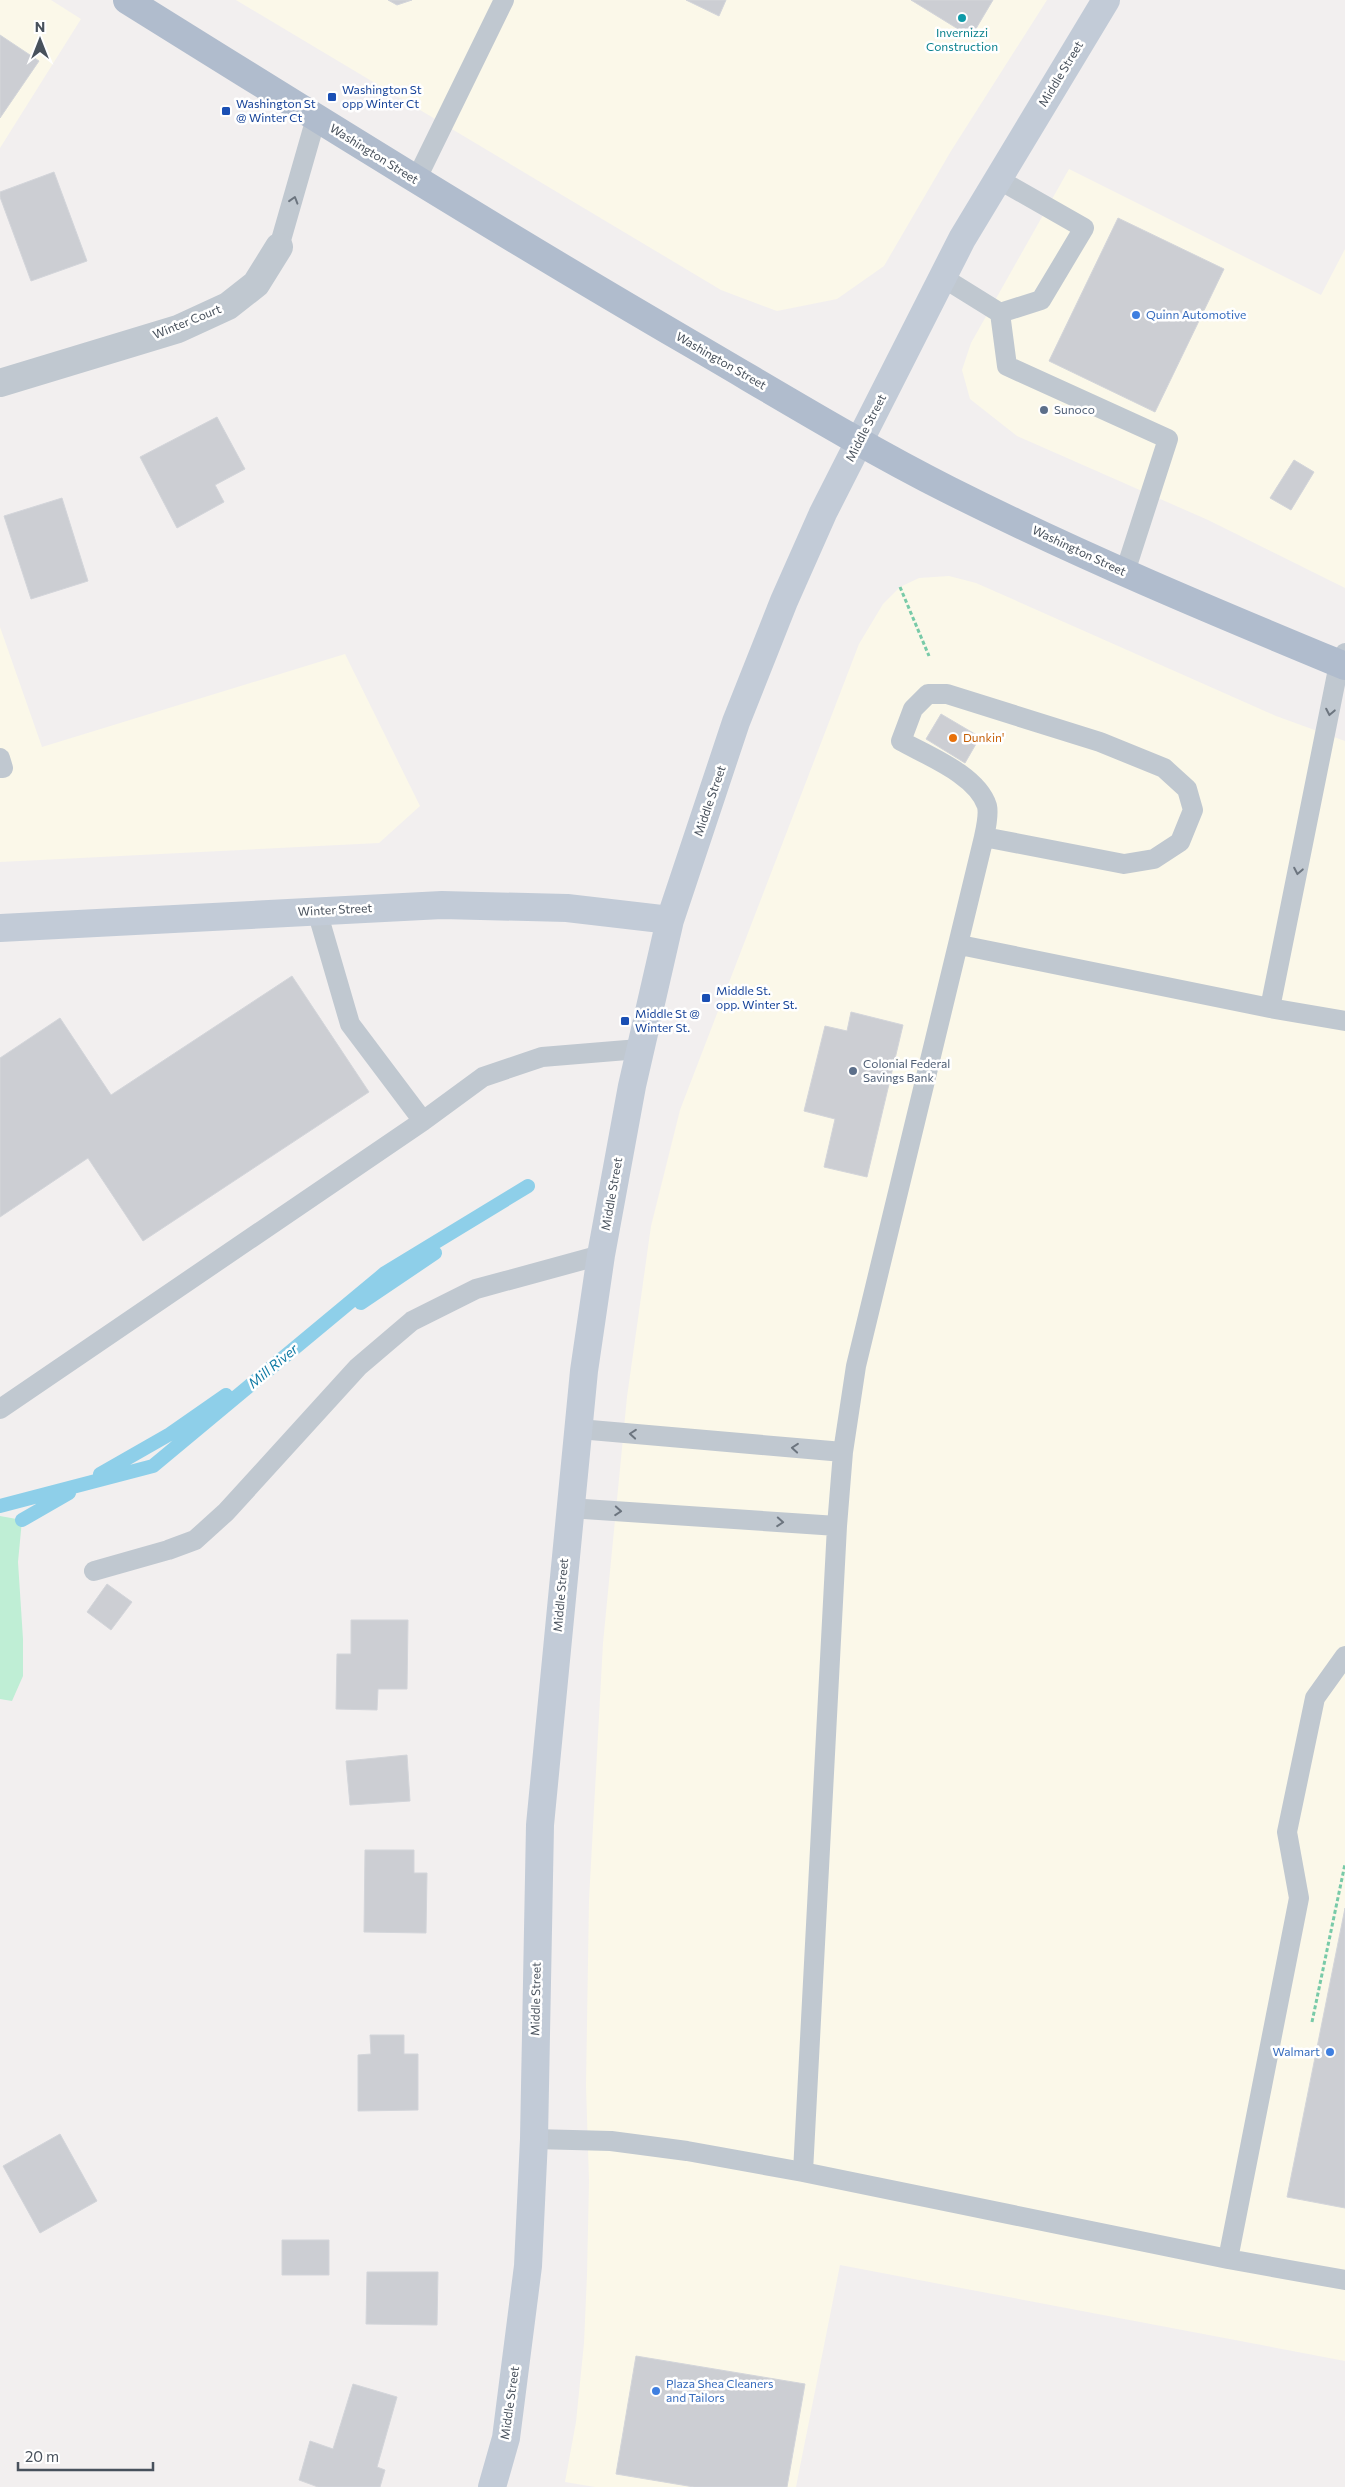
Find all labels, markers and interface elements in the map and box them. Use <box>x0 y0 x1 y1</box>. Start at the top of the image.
marker: Invernizzi Construction <box>956 12 968 24</box>
north arrow <box>15 15 65 65</box>
text: N <box>35 18 45 35</box>
place label: Invernizzi Construction <box>926 25 998 53</box>
street label: Middle Street <box>1035 38 1085 109</box>
place label: Washington St opp Winter Ct <box>342 82 422 110</box>
marker: Washington St opp Winter Ct <box>326 91 338 103</box>
place label: Washington St @ Winter Ct <box>236 96 316 124</box>
marker: Washington St @ Winter Ct <box>220 105 232 117</box>
street label: Washington Street <box>328 120 421 186</box>
one-way arrow <box>288 197 298 205</box>
street label: Winter Court <box>151 301 223 341</box>
place label: Quinn Automotive <box>1146 307 1246 321</box>
marker: Quinn Automotive <box>1130 309 1142 321</box>
street label: Washington Street <box>674 329 769 392</box>
street label: Middle Street <box>842 391 888 464</box>
place label: Sunoco <box>1054 402 1095 416</box>
marker: Sunoco <box>1038 404 1050 416</box>
street label: Washington Street <box>1030 522 1129 578</box>
one-way arrow <box>1325 707 1336 716</box>
place label: Dunkin' <box>963 730 1004 744</box>
marker: Dunkin' <box>947 732 959 744</box>
street label: Middle Street <box>690 763 728 838</box>
one-way arrow <box>1293 866 1304 875</box>
street label: Winter Street <box>297 900 373 918</box>
place label: Middle St. opp. Winter St. <box>716 983 797 1011</box>
marker: Middle St. opp. Winter St. <box>700 992 712 1004</box>
place label: Middle St @ Winter St. <box>635 1006 700 1034</box>
marker: Middle St @ Winter St. <box>619 1015 631 1027</box>
place label: Colonial Federal Savings Bank <box>863 1056 950 1084</box>
marker: Colonial Federal Savings Bank <box>847 1065 859 1077</box>
street label: Middle Street <box>598 1156 624 1231</box>
water label: Mill River <box>244 1340 301 1391</box>
one-way arrow <box>629 1429 637 1440</box>
one-way arrow <box>790 1443 798 1454</box>
one-way arrow <box>614 1505 622 1516</box>
one-way arrow <box>776 1517 784 1528</box>
street label: Middle Street <box>550 1557 570 1632</box>
street label: Middle Street <box>527 1962 543 2036</box>
place label: Walmart <box>1273 2044 1320 2058</box>
marker: Walmart <box>1324 2046 1336 2058</box>
street label: Middle Street <box>497 2365 521 2440</box>
place label: Plaza Shea Cleaners and Tailors <box>666 2376 773 2404</box>
marker: Plaza Shea Cleaners and Tailors <box>650 2385 662 2397</box>
scale bar <box>18 2440 152 2472</box>
text: 20 m <box>25 2447 59 2465</box>

